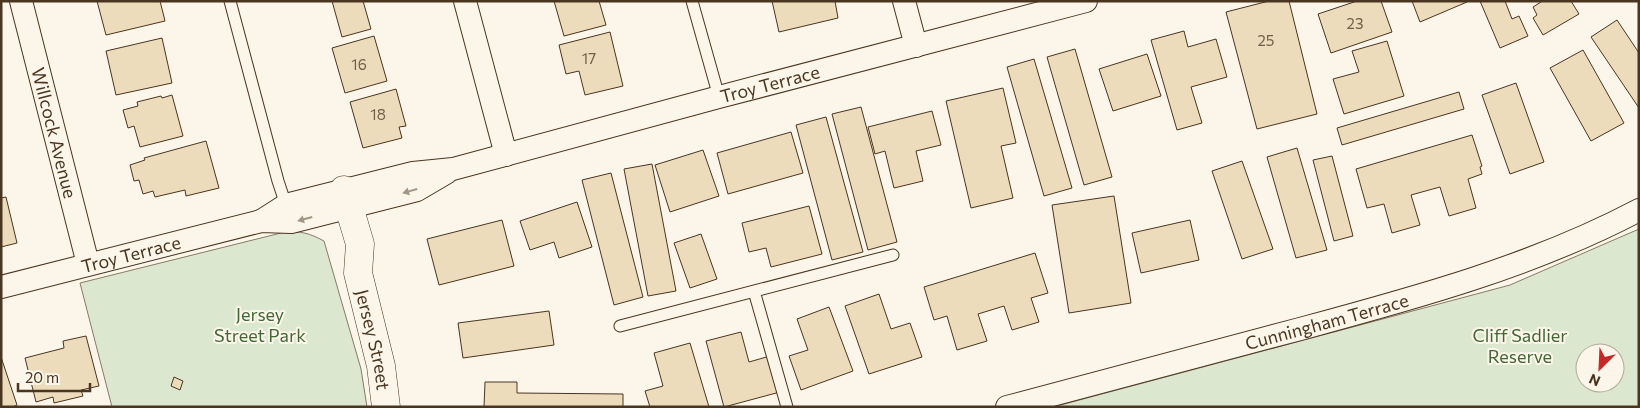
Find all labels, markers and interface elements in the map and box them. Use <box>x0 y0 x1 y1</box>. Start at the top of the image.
house number: 23 <box>1347 14 1363 32</box>
house number: 25 <box>1258 31 1274 49</box>
house number: 17 <box>582 49 596 67</box>
house number: 16 <box>351 55 367 73</box>
street label: Troy Terrace <box>718 60 822 107</box>
street label: Willcock Avenue <box>27 65 82 200</box>
house number: 18 <box>370 105 386 123</box>
one-way arrow <box>402 188 417 196</box>
one-way arrow <box>298 215 313 223</box>
street label: Troy Terrace <box>79 231 183 277</box>
street label: Jersey Street <box>351 287 395 391</box>
street label: Cunningham Terrace <box>1243 288 1411 354</box>
park label: Jersey Street Park <box>214 303 306 346</box>
park label: Cliff Sadlier Reserve <box>1472 324 1568 367</box>
north arrow <box>1575 343 1625 393</box>
scale bar <box>18 360 90 392</box>
text: 20 m <box>25 368 59 386</box>
text: N <box>1586 370 1603 390</box>

